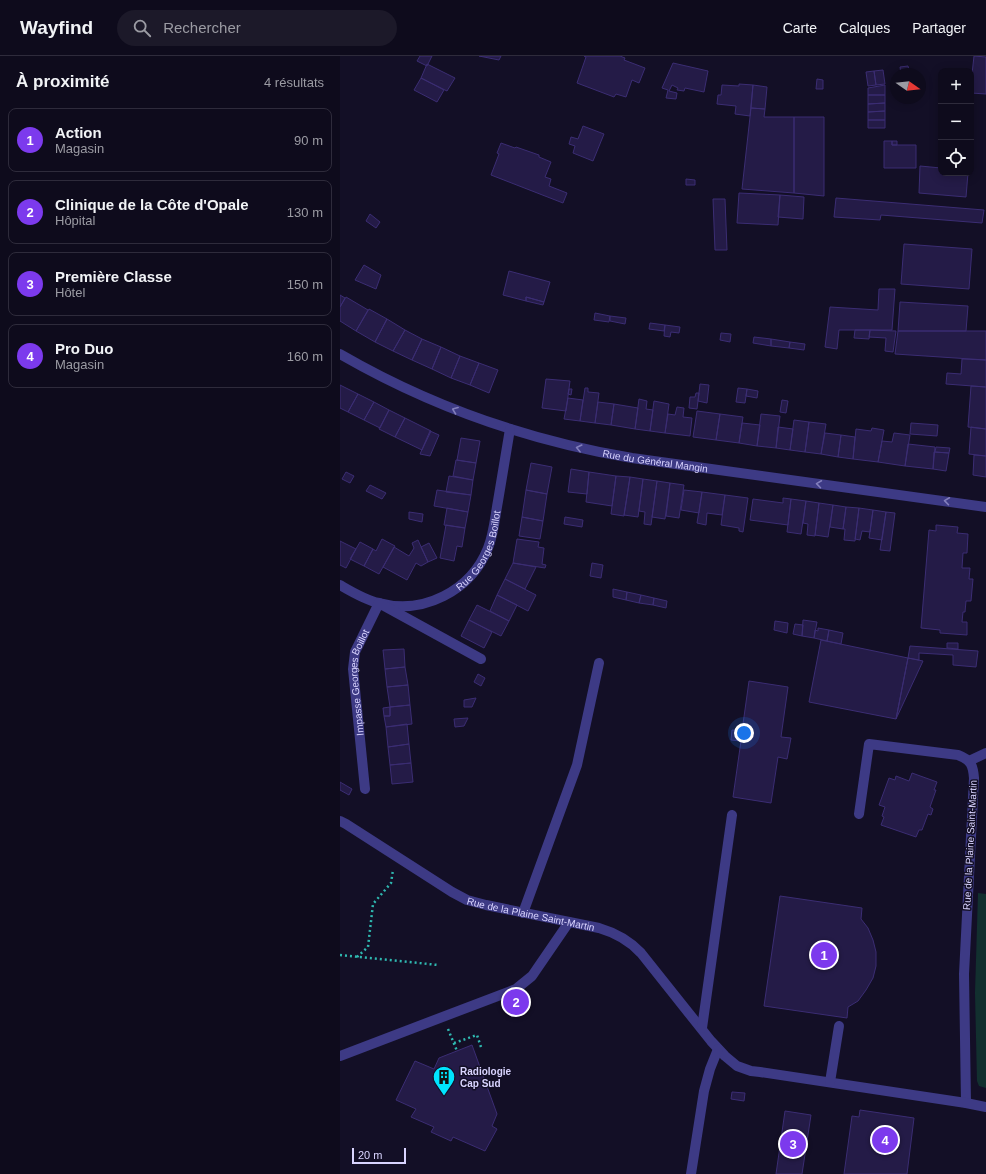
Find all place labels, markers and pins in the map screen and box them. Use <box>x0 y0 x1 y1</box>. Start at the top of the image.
pin: 1 <box>811 940 837 970</box>
pin: 2 <box>503 987 529 1017</box>
building icon: Radiologie Cap Sud <box>431 1064 457 1097</box>
place label: Radiologie Cap Sud <box>460 1066 512 1089</box>
pin: 4 <box>872 1125 898 1155</box>
pin: 3 <box>780 1129 806 1159</box>

